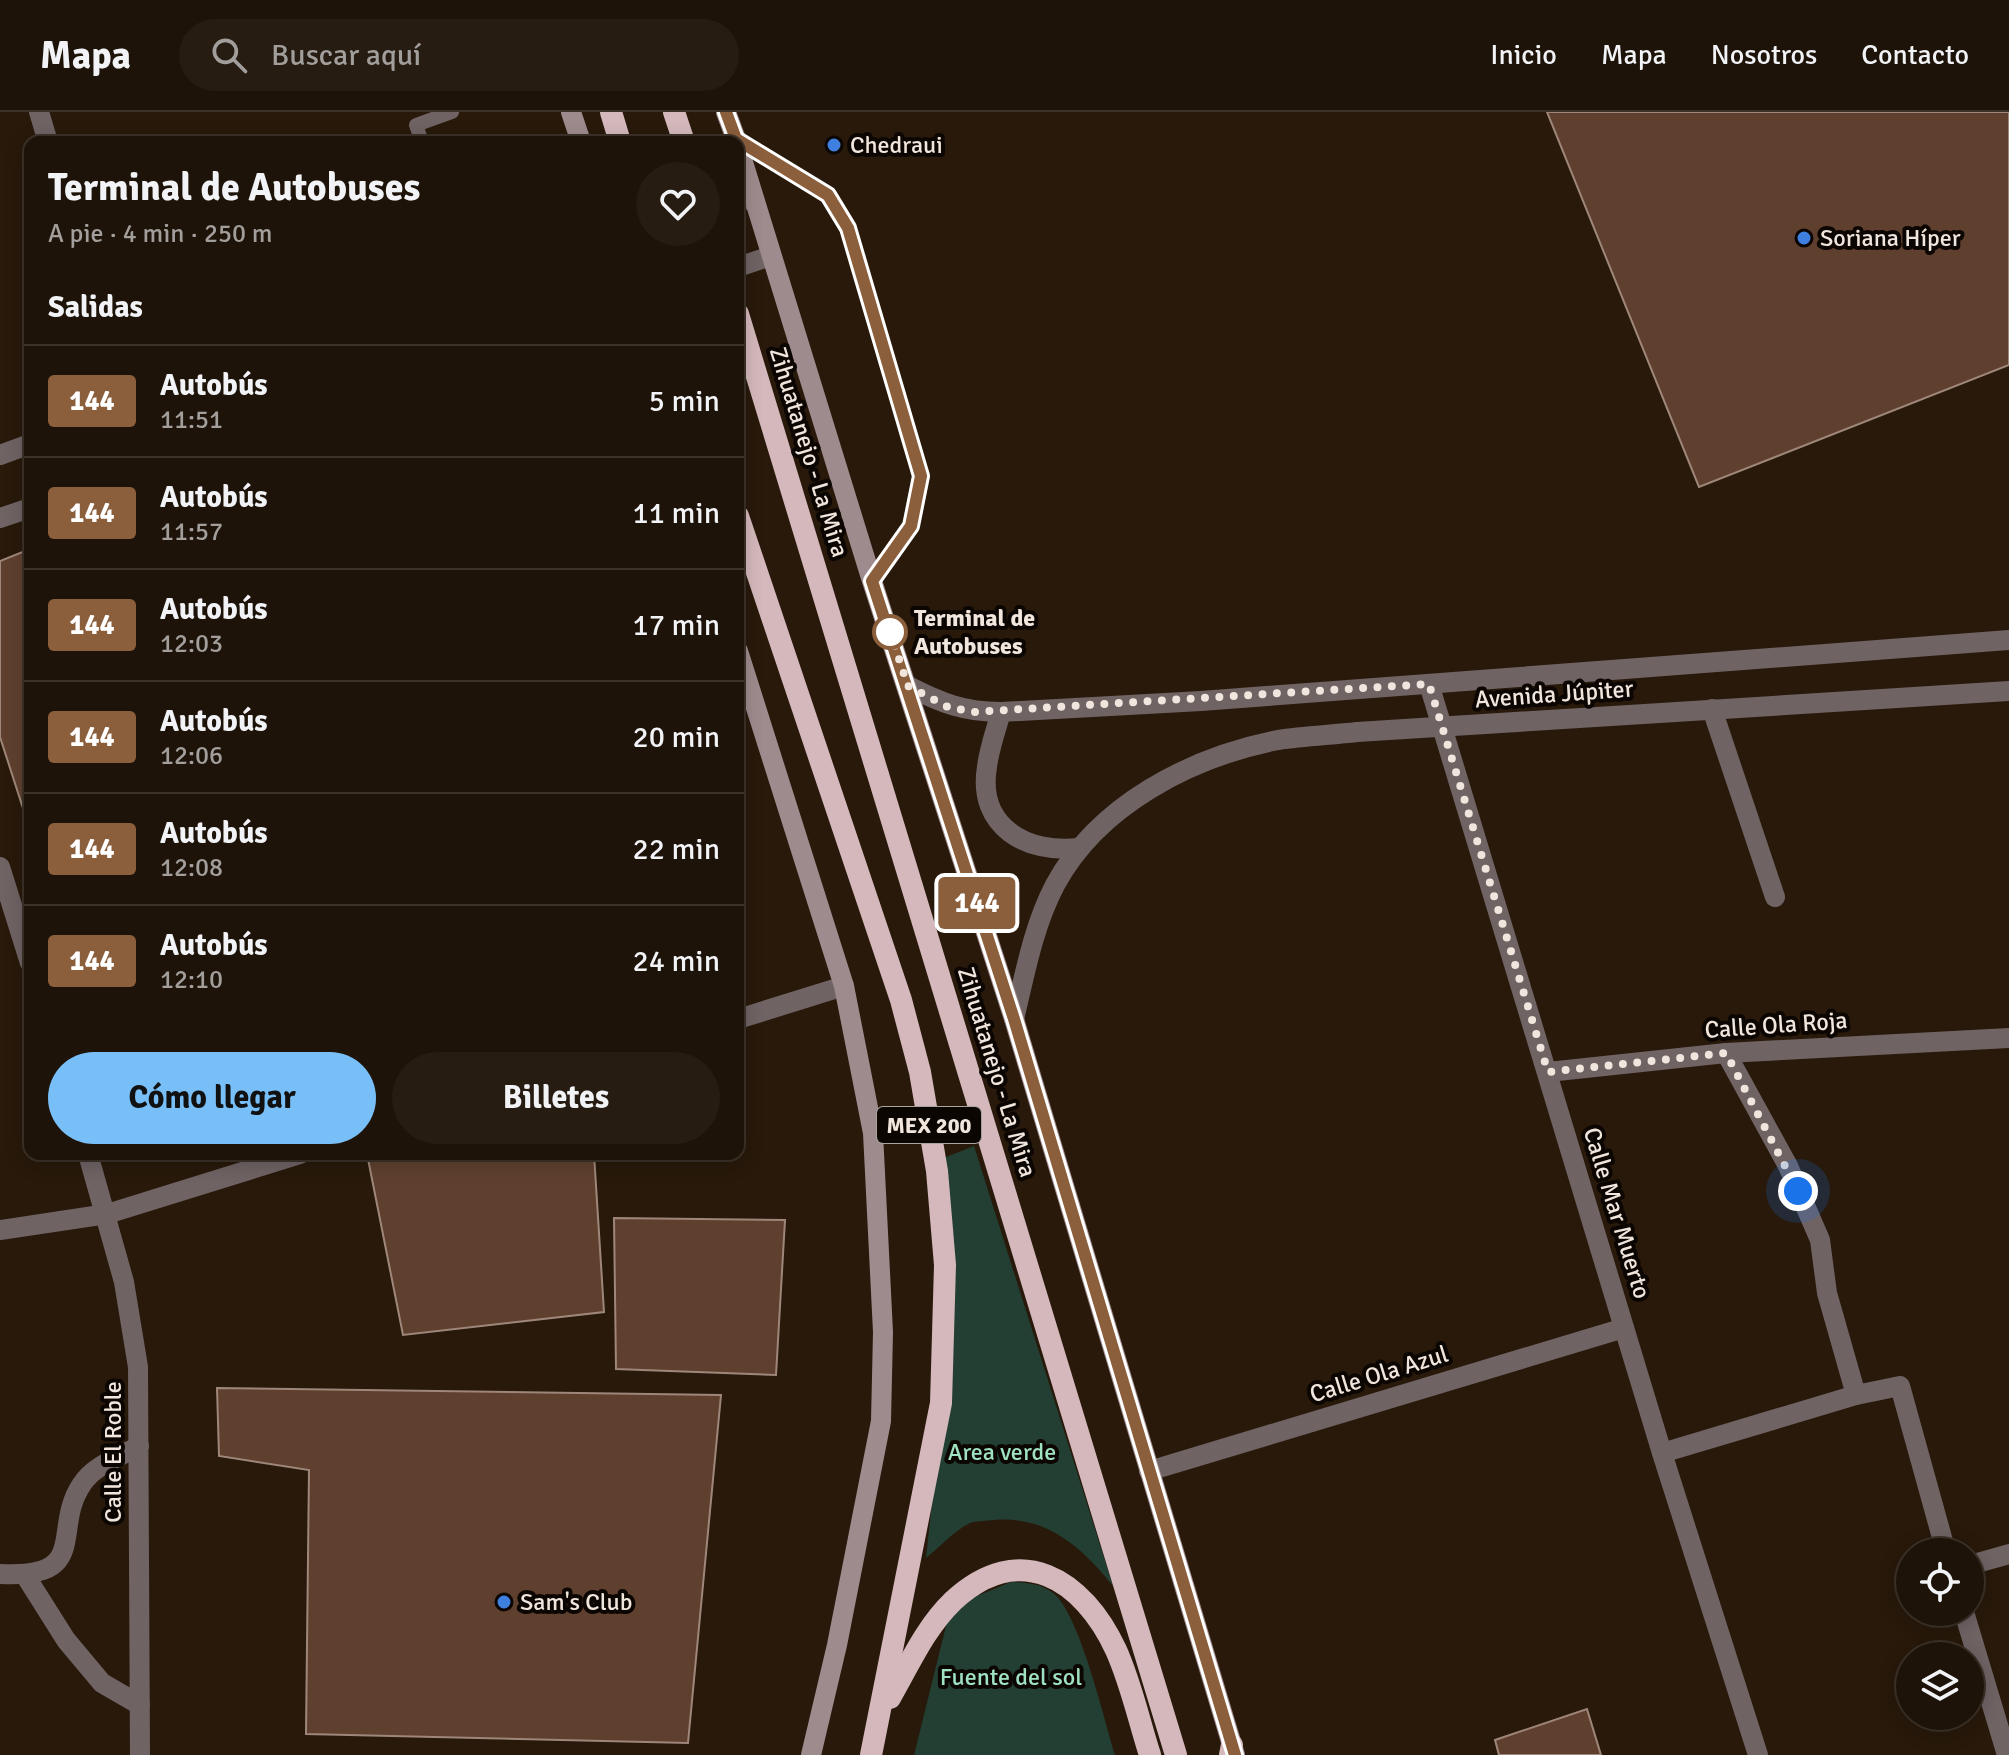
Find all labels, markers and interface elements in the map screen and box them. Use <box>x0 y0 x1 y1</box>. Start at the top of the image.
search box <box>179 19 739 91</box>
text: Mapa <box>40 32 131 79</box>
icon: search <box>207 33 251 77</box>
text: Buscar aquí <box>271 37 421 74</box>
text: Inicio <box>1490 38 1557 72</box>
text: Mapa <box>1601 38 1667 72</box>
text: Nosotros <box>1711 38 1817 72</box>
text: Contacto <box>1861 38 1969 72</box>
place label: Chedraui <box>850 130 943 160</box>
marker: Chedraui <box>825 136 843 154</box>
button: heart <box>636 162 720 246</box>
text: Terminal de Autobuses <box>48 164 420 211</box>
text: A pie · 4 min · 250 m <box>48 218 272 250</box>
place label: Soriana Híper <box>1820 223 1961 253</box>
marker: Soriana Híper <box>1795 229 1813 247</box>
text: Salidas <box>48 289 143 326</box>
street label: Zihuatanejo - La Mira <box>763 343 855 561</box>
text: Autobús <box>160 367 268 404</box>
text: 5 min <box>649 383 720 420</box>
text: 144 <box>69 384 115 418</box>
text: 11:51 <box>160 404 223 436</box>
text: Autobús <box>160 479 268 516</box>
text: 11 min <box>633 495 720 532</box>
text: 144 <box>69 496 115 530</box>
text: 11:57 <box>160 516 223 548</box>
text: Autobús <box>160 591 268 628</box>
place label: Terminal de Autobuses <box>914 603 1035 661</box>
text: 17 min <box>633 607 720 644</box>
text: 144 <box>69 608 115 642</box>
marker: Terminal de Autobuses <box>873 615 907 649</box>
text: 12:03 <box>160 628 223 660</box>
street label: Avenida Júpiter <box>1474 673 1634 714</box>
text: Autobús <box>160 703 268 740</box>
text: 20 min <box>633 719 720 756</box>
text: 144 <box>69 720 115 754</box>
text: 12:06 <box>160 740 223 772</box>
text: Autobús <box>160 815 268 852</box>
text: 22 min <box>633 831 720 868</box>
text: 144 <box>69 832 115 866</box>
text: 12:08 <box>160 852 223 884</box>
line badge: 144 <box>931 877 1023 929</box>
text: 144 <box>954 886 1000 920</box>
text: Autobús <box>160 927 268 964</box>
text: 24 min <box>633 943 720 980</box>
text: 144 <box>69 944 115 978</box>
street label: Zihuatanejo - La Mira <box>951 963 1043 1181</box>
text: 12:10 <box>160 964 223 996</box>
street label: Calle Ola Roja <box>1704 1005 1848 1045</box>
button: Cómo llegar <box>48 1052 376 1144</box>
button: Billetes <box>392 1052 720 1144</box>
road number: MEX 200 <box>877 1107 981 1143</box>
street label: Calle Mar Muerto <box>1577 1124 1657 1302</box>
your location <box>1778 1171 1818 1211</box>
street label: Calle Ola Azul <box>1306 1339 1452 1409</box>
street label: Calle El Roble <box>98 1381 128 1523</box>
park label: Area verde <box>948 1437 1056 1467</box>
map controls <box>1896 1538 1984 1730</box>
button: locate <box>1896 1538 1984 1626</box>
place label: Sam's Club <box>520 1587 632 1617</box>
marker: Sam's Club <box>495 1593 513 1611</box>
button: layers <box>1896 1642 1984 1730</box>
park label: Fuente del sol <box>940 1662 1082 1692</box>

